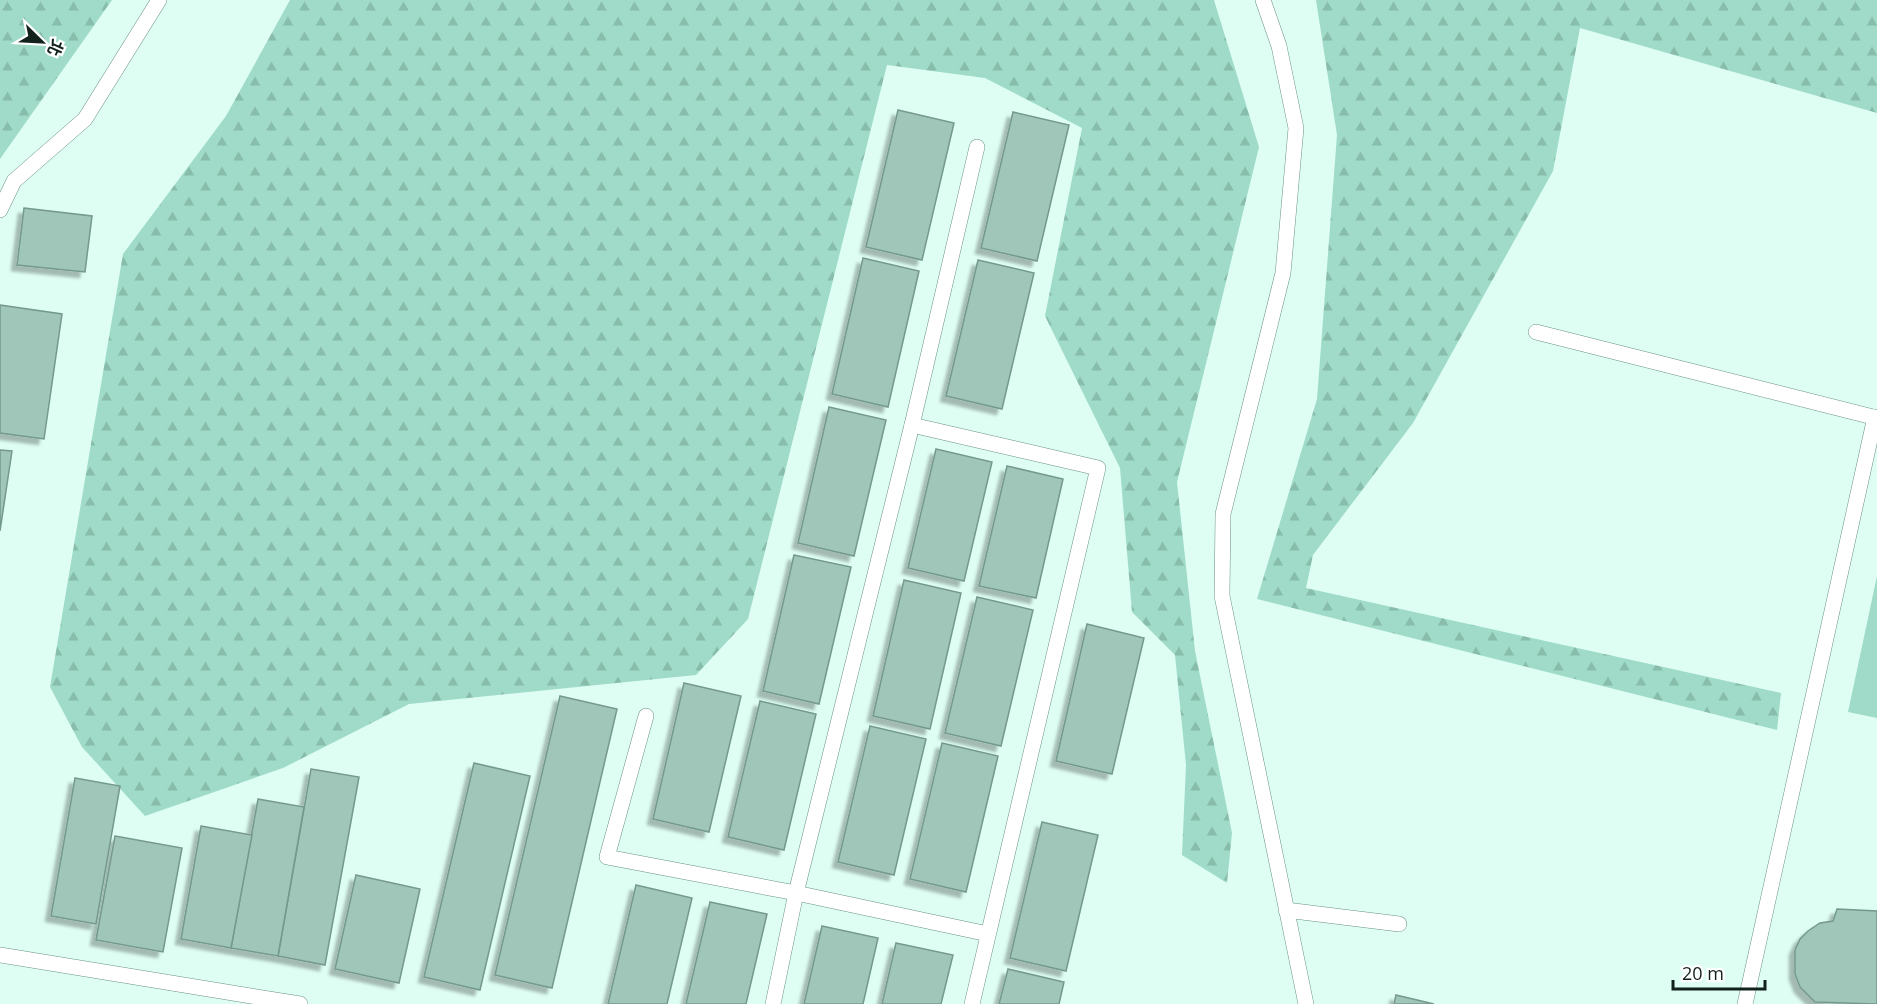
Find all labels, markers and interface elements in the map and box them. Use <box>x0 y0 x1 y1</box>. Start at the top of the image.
north arrow <box>12 12 72 72</box>
text: 北 <box>42 36 69 60</box>
scale bar <box>1673 953 1764 991</box>
text: 20 m <box>1682 961 1724 985</box>

